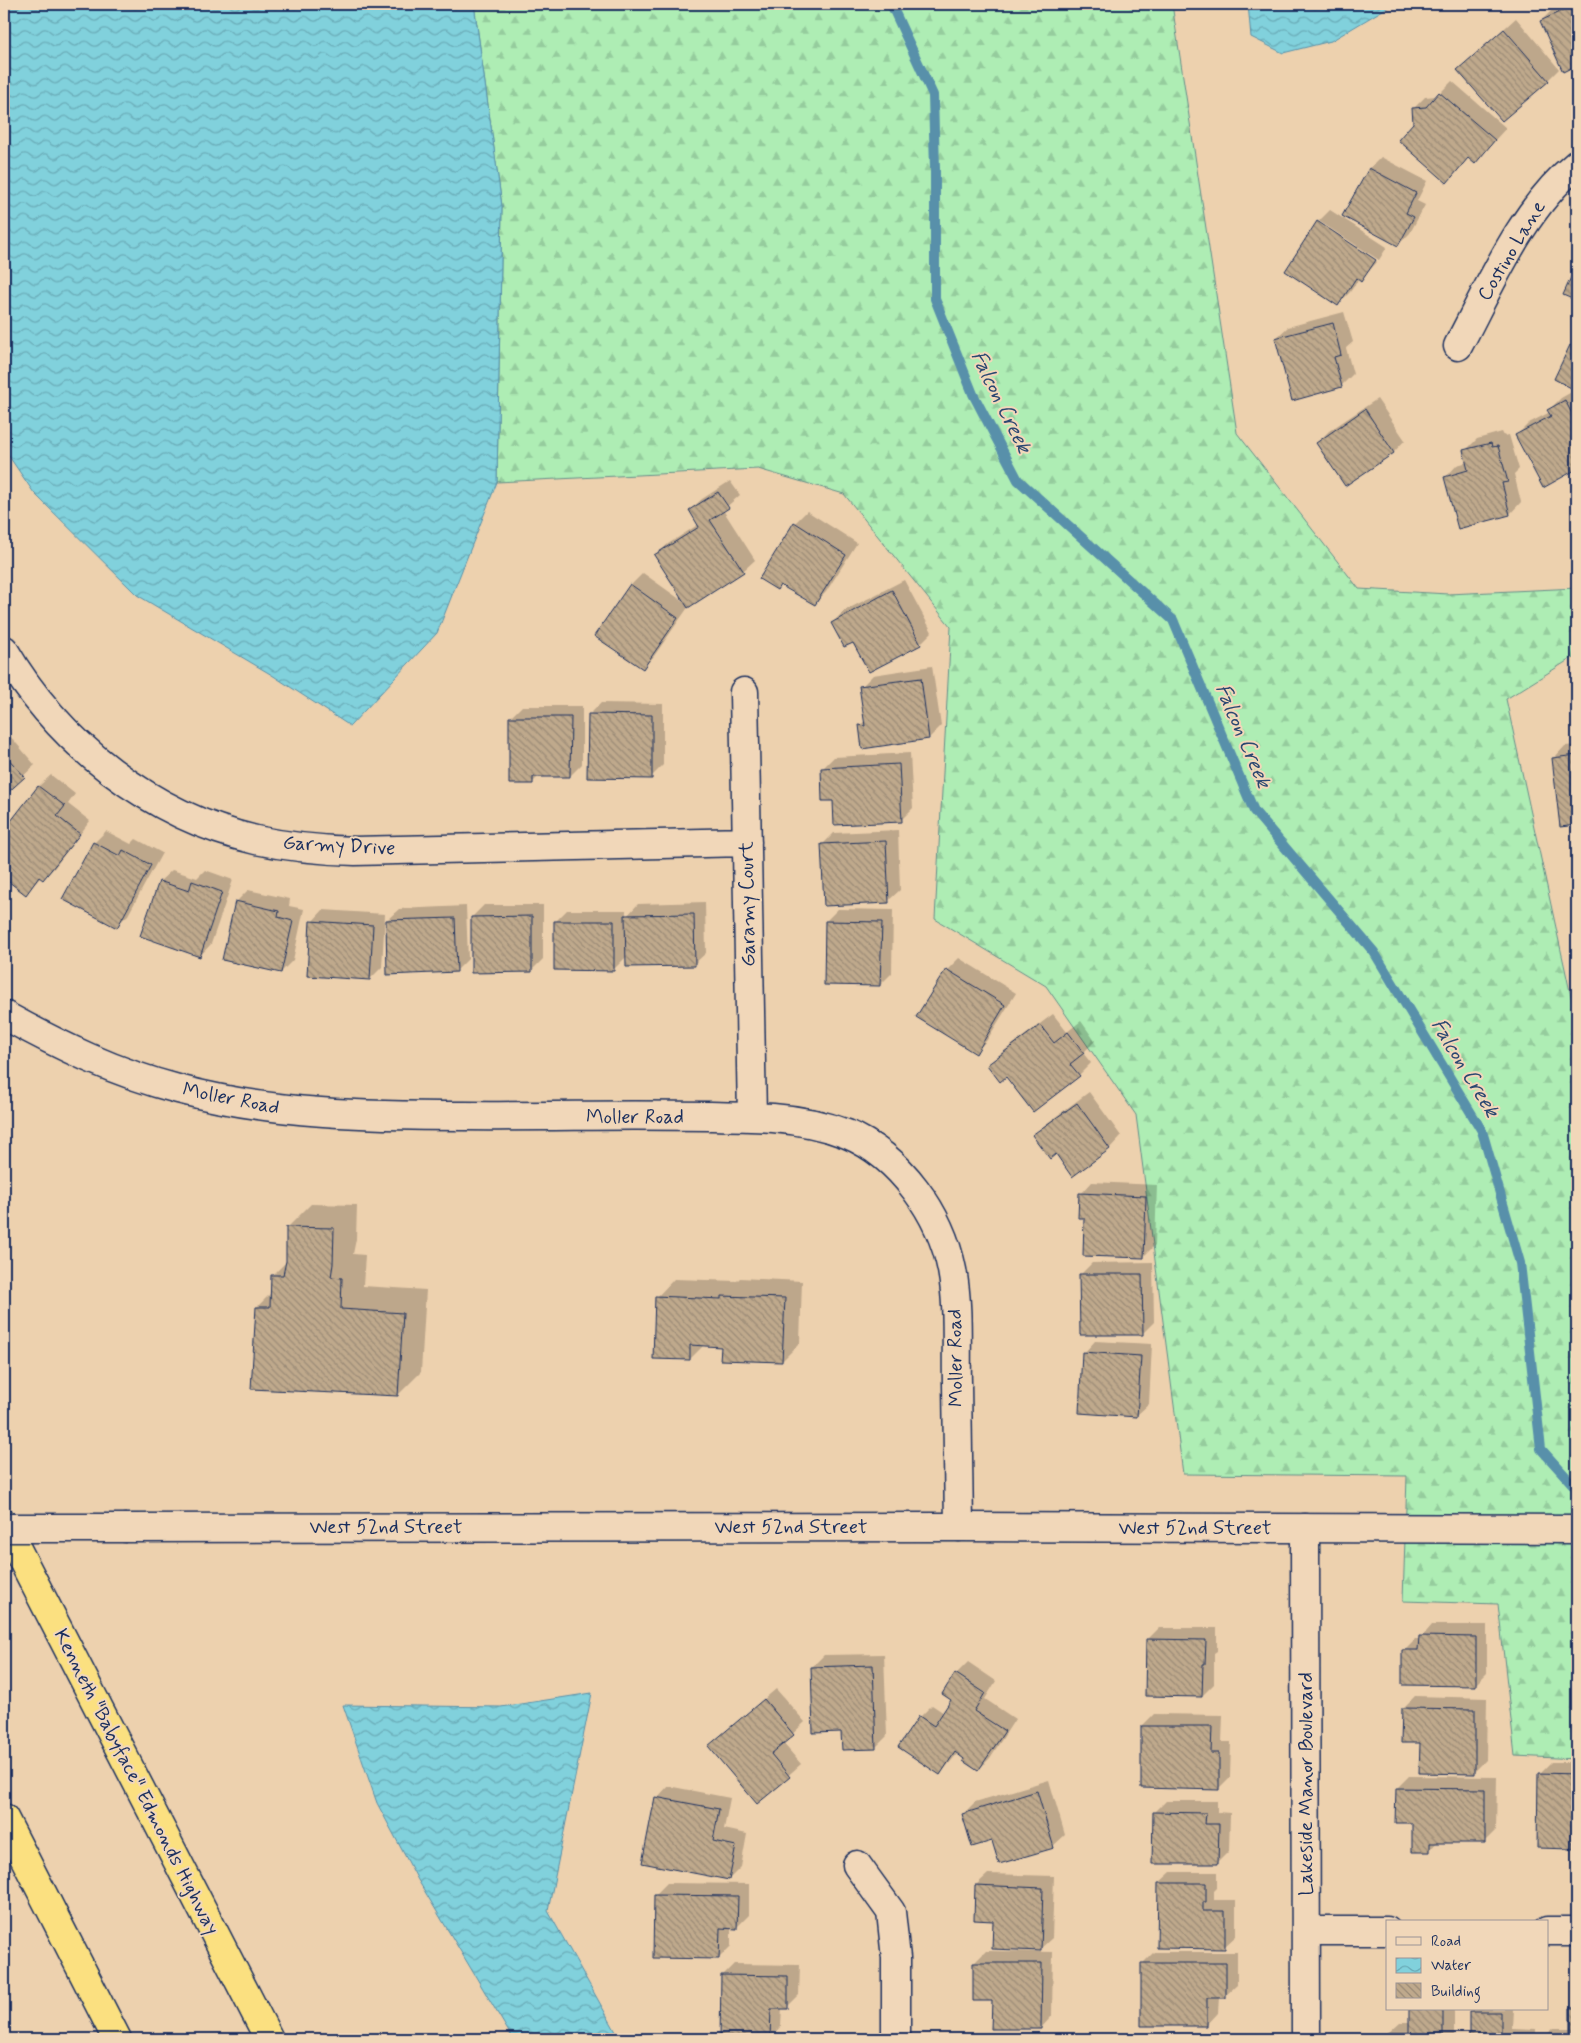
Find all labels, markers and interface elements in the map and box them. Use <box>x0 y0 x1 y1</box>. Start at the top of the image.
street label: Costino Lane <box>1471 196 1553 306</box>
water label: Falcon Creek <box>964 346 1038 459</box>
water label: Falcon Creek <box>1208 679 1278 794</box>
street label: Garmy Drive <box>282 830 396 862</box>
street label: Garamy Court <box>733 841 763 967</box>
water label: Falcon Creek <box>1424 1013 1506 1124</box>
street label: Moller Road <box>180 1076 282 1122</box>
street label: Moller Road <box>586 1104 684 1131</box>
street label: Moller Road <box>942 1309 970 1407</box>
street label: West 52nd Street <box>310 1514 462 1541</box>
street label: West 52nd Street <box>715 1514 867 1541</box>
street label: West 52nd Street <box>1119 1515 1271 1542</box>
street label: Kenneth "Babyface" Edmonds Highway <box>47 1624 225 1940</box>
street label: Lakeside Manor Boulevard <box>1293 1672 1320 1896</box>
legend <box>1386 1920 1548 2010</box>
text: Road <box>1431 1932 1461 1952</box>
text: Water <box>1431 1956 1471 1976</box>
text: Building <box>1431 1982 1481 2003</box>

